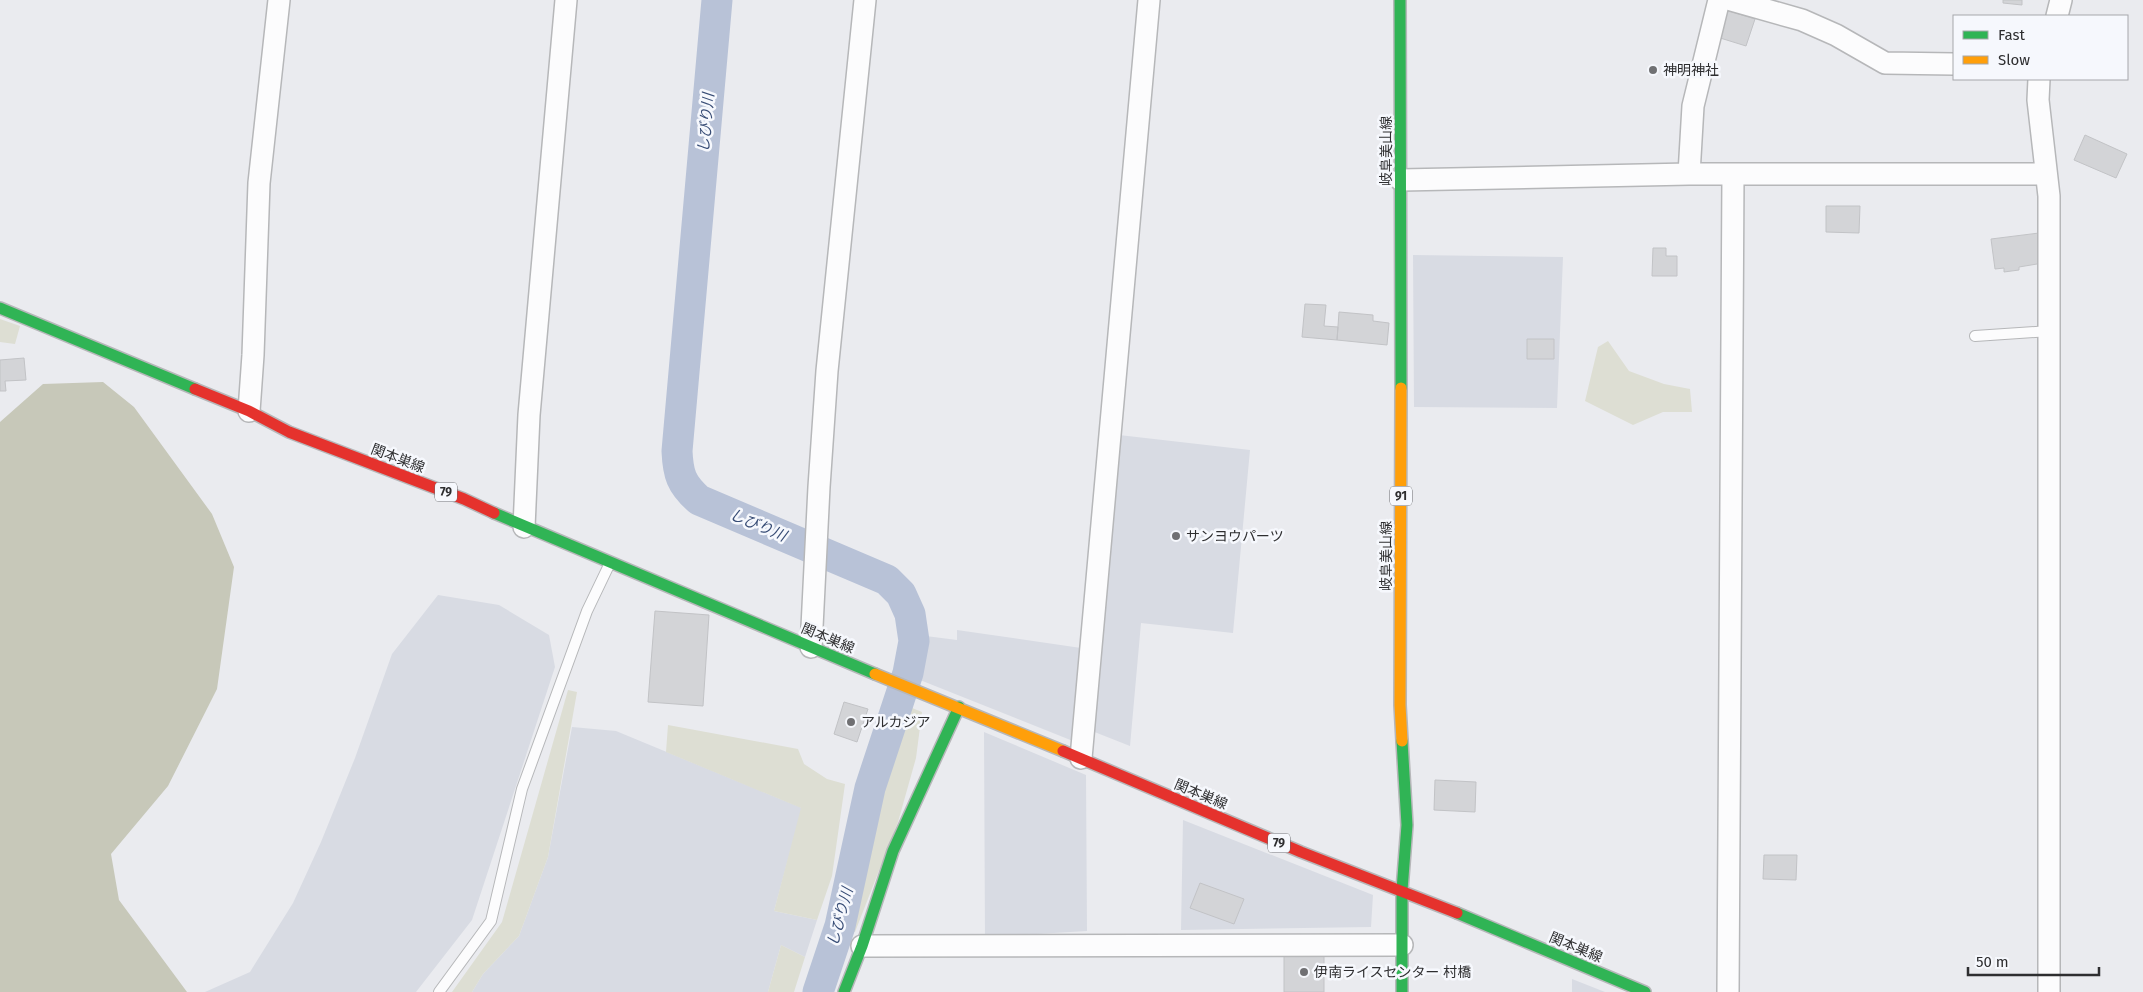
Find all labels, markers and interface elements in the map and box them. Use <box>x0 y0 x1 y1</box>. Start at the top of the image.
legend <box>1953 15 2128 80</box>
text: Fast <box>1998 26 2025 44</box>
text: Slow <box>1998 51 2030 69</box>
place label: 神明神社 <box>1663 62 1719 79</box>
marker: 神明神社 <box>1647 64 1659 76</box>
water label: しびり川 <box>694 90 718 154</box>
street label: 岐阜美山線 <box>1378 116 1395 186</box>
street label: 関本巣線 <box>369 440 427 476</box>
road number: 79 <box>435 482 457 502</box>
road number: 91 <box>1390 486 1412 506</box>
water label: しびり川 <box>727 505 791 546</box>
street label: 岐阜美山線 <box>1378 521 1395 591</box>
place label: サンヨウパーツ <box>1186 528 1284 545</box>
marker: サンヨウパーツ <box>1170 530 1182 542</box>
street label: 関本巣線 <box>799 620 857 657</box>
place label: アルカジア <box>861 714 930 731</box>
marker: アルカジア <box>845 716 857 728</box>
street label: 関本巣線 <box>1172 776 1230 813</box>
road number: 79 <box>1268 834 1290 852</box>
water label: しびり川 <box>824 884 857 948</box>
street label: 関本巣線 <box>1547 929 1605 966</box>
scale bar <box>1968 944 2099 976</box>
text: 50 m <box>1976 953 2009 971</box>
place label: 伊南ライスセンター 村橋 <box>1314 964 1471 981</box>
marker: 伊南ライスセンター 村橋 <box>1298 966 1310 978</box>

